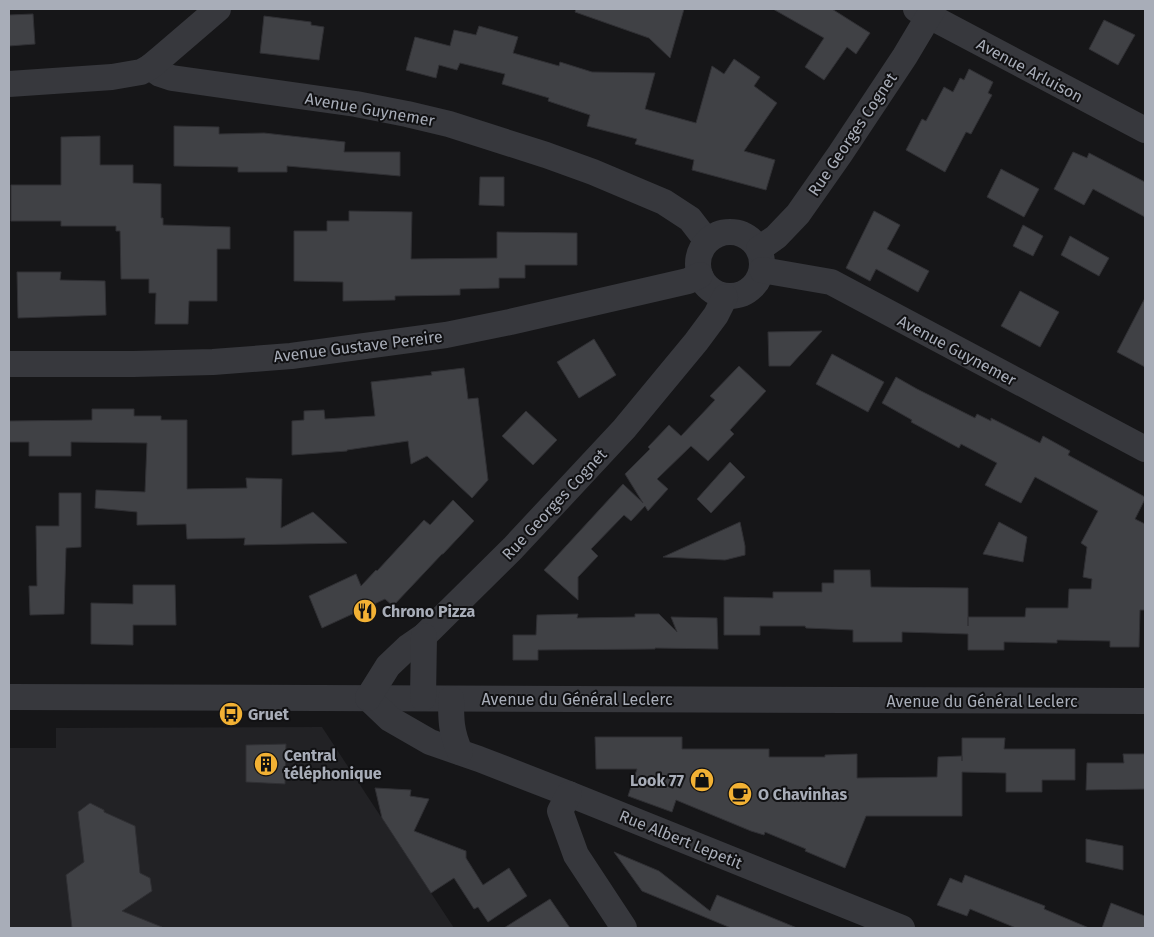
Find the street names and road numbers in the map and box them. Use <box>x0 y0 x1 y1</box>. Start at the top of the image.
street label: Avenue Arluison <box>973 34 1086 106</box>
street label: Rue Georges Cognet <box>804 69 901 200</box>
street label: Avenue Guynemer <box>304 89 437 130</box>
street label: Avenue Guynemer <box>894 311 1020 390</box>
street label: Avenue Gustave Pereire <box>273 327 444 366</box>
street label: Rue Georges Cognet <box>498 445 611 564</box>
street label: Avenue du Général Leclerc <box>481 690 673 709</box>
street label: Avenue du Général Leclerc <box>886 692 1078 711</box>
street label: Rue Albert Lepetit <box>617 806 745 873</box>

